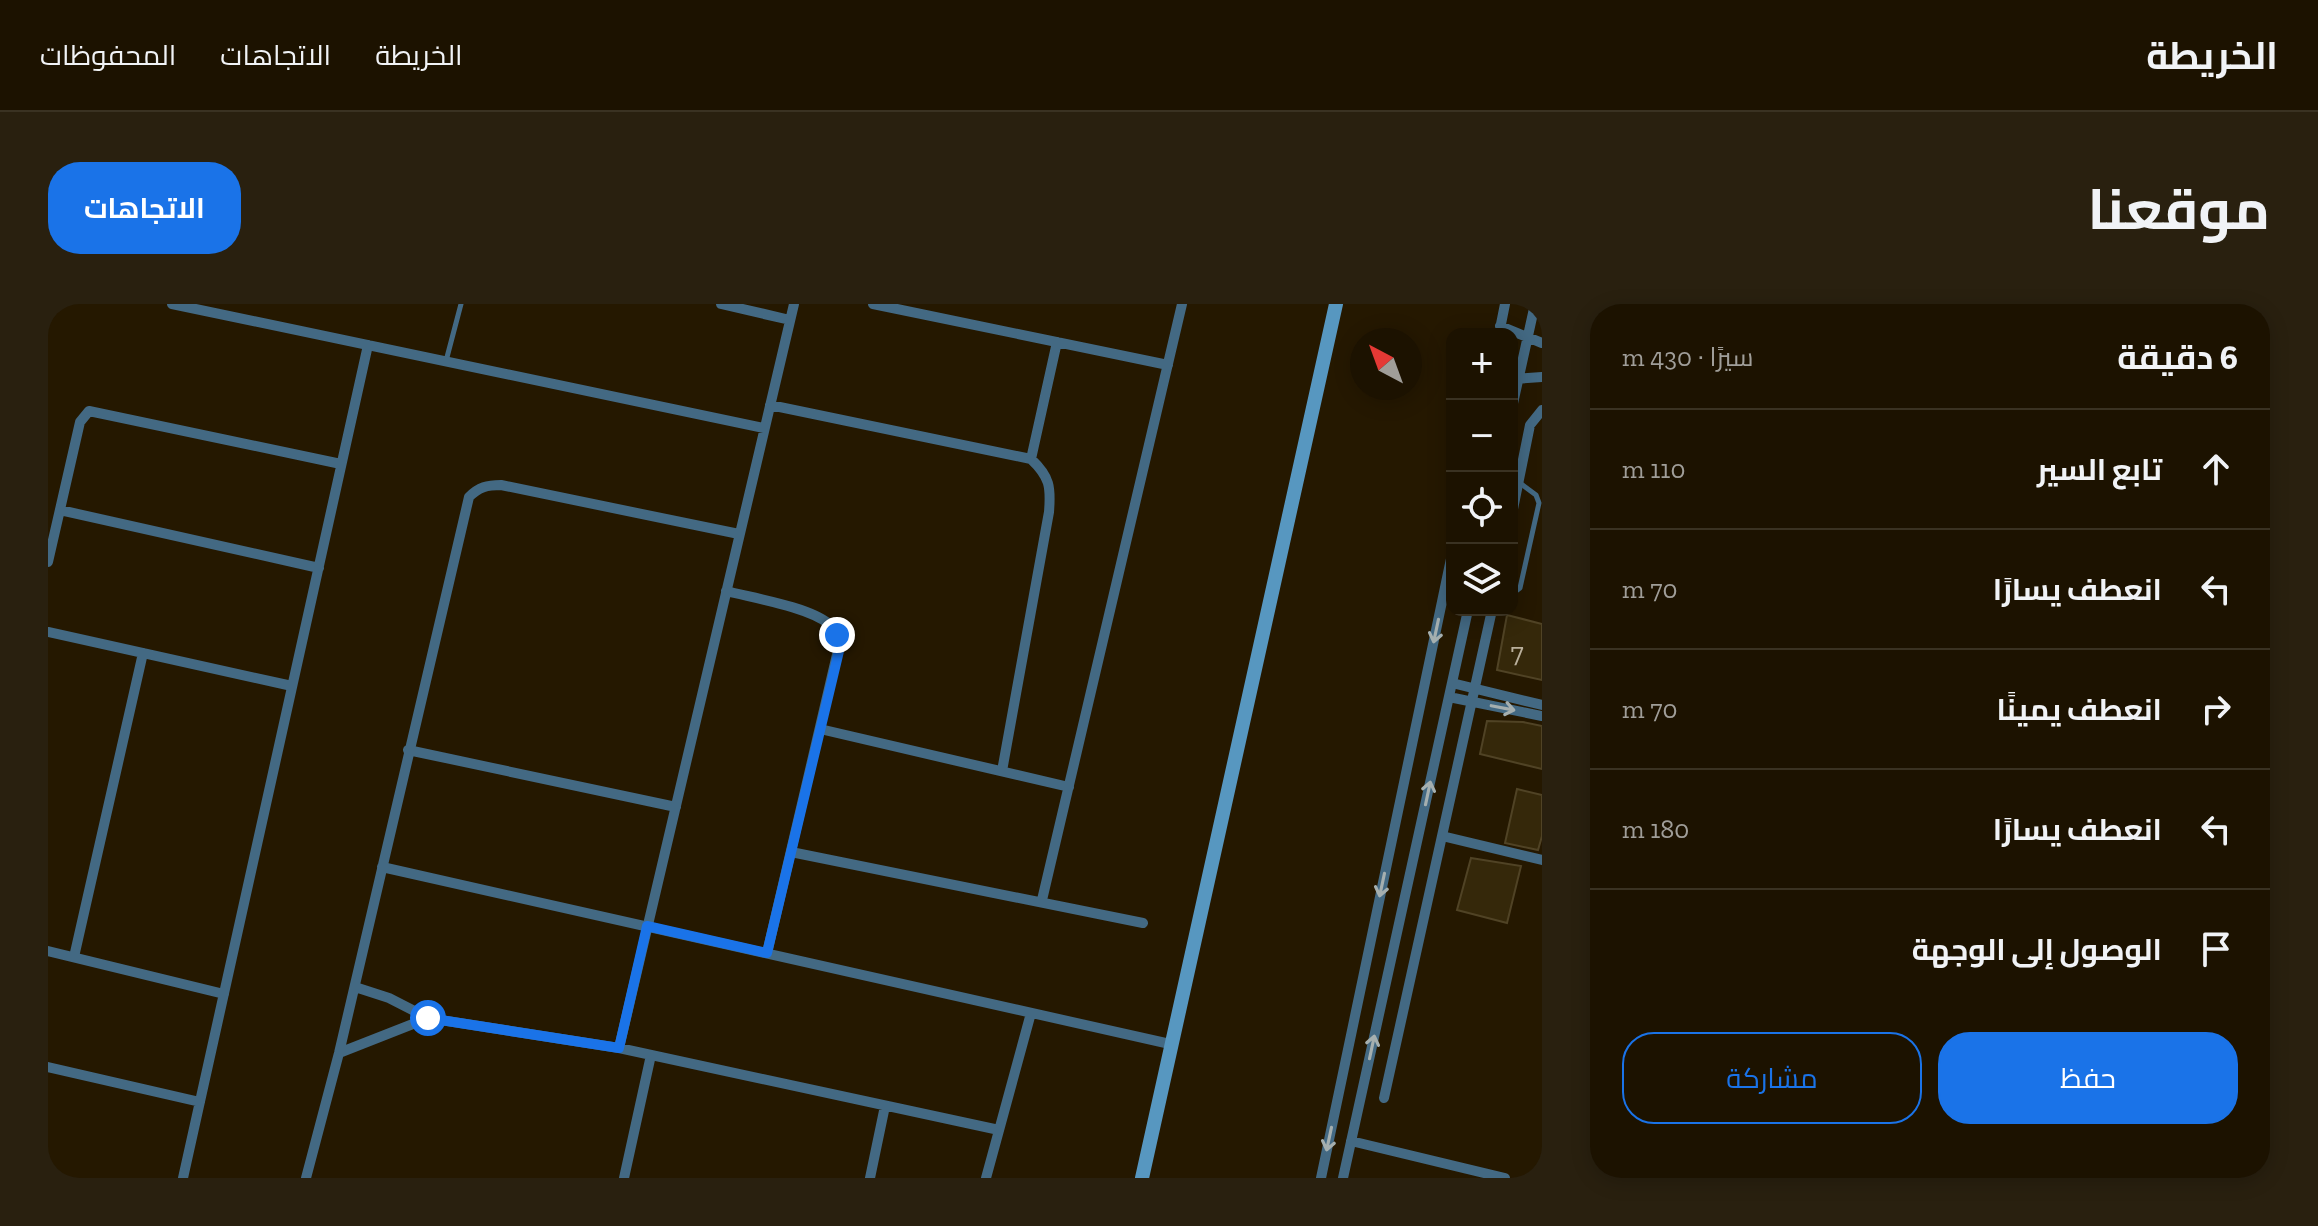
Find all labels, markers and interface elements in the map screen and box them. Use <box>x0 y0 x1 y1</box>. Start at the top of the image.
text: الخريطة <box>2146 33 2278 79</box>
text: المحفوظات <box>40 39 176 72</box>
text: الاتجاهات <box>220 39 331 72</box>
text: الخريطة <box>375 39 463 72</box>
button: الاتجاهات <box>48 162 241 254</box>
text: موقعنا <box>2087 176 2270 243</box>
north arrow <box>1350 328 1422 400</box>
map controls <box>1446 328 1518 616</box>
button: + <box>1446 328 1518 400</box>
text: 6 دقيقة <box>2117 337 2238 378</box>
text: سيرًا · 430 m <box>1622 341 1754 373</box>
button: − <box>1446 400 1518 472</box>
icon: ahead <box>2194 447 2238 491</box>
text: تابع السير <box>2037 452 2162 488</box>
text: 110 m <box>1622 453 1685 485</box>
button: locate <box>1446 472 1518 544</box>
button: layers <box>1446 544 1518 616</box>
icon: left <box>2194 567 2238 611</box>
text: انعطف يسارًا <box>1993 572 2162 608</box>
text: 70 m <box>1622 573 1678 605</box>
route end <box>819 617 855 653</box>
one-way arrow <box>1428 617 1443 643</box>
house number: 7 <box>1510 636 1524 669</box>
icon: right <box>2194 687 2238 731</box>
text: انعطف يمينًا <box>1996 692 2162 728</box>
text: 70 m <box>1622 693 1678 725</box>
one-way arrow <box>1490 701 1516 716</box>
one-way arrow <box>1421 781 1436 806</box>
icon: left <box>2194 807 2238 851</box>
text: انعطف يسارًا <box>1993 812 2162 848</box>
text: 180 m <box>1622 813 1689 845</box>
one-way arrow <box>1374 872 1389 897</box>
icon: arrive <box>2194 927 2238 971</box>
text: الوصول إلى الوجهة <box>1912 932 2162 968</box>
route start <box>410 1000 446 1036</box>
button: مشاركة <box>1622 1032 1922 1124</box>
button: حفظ <box>1938 1032 2238 1124</box>
one-way arrow <box>1365 1035 1380 1060</box>
one-way arrow <box>1321 1126 1336 1152</box>

